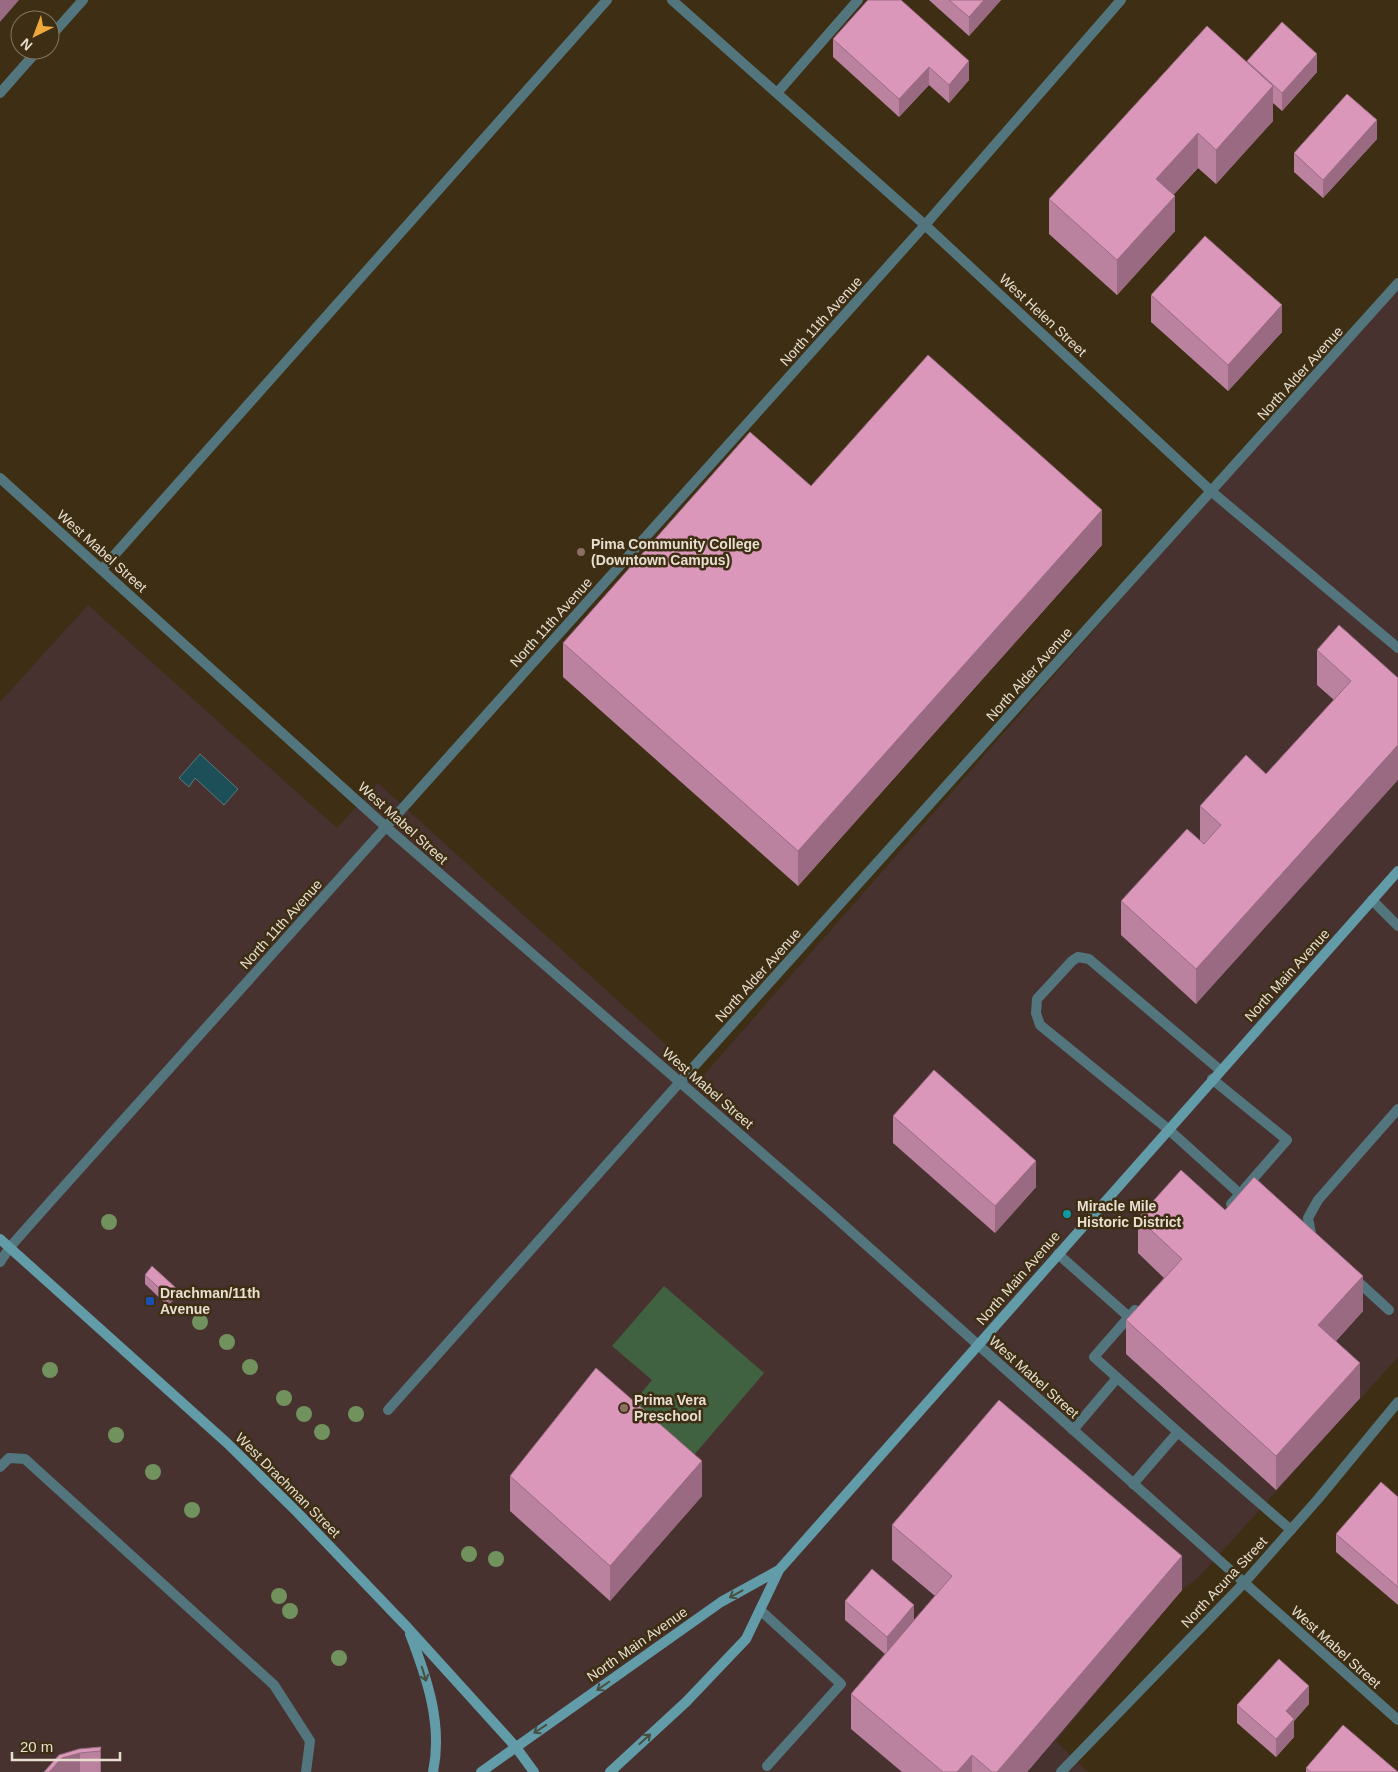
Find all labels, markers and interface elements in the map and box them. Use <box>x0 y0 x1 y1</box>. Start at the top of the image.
north arrow <box>10 10 60 60</box>
text: N <box>17 35 35 54</box>
street label: West Helen Street <box>996 270 1090 360</box>
street label: North 11th Avenue <box>777 273 865 369</box>
street label: North Alder Avenue <box>1254 323 1346 423</box>
street label: West Mabel Street <box>54 507 150 595</box>
place label: Pima Community College (Downtown Campus) <box>591 536 760 568</box>
marker: Pima Community College (Downtown Campus) <box>575 546 587 558</box>
street label: North 11th Avenue <box>507 574 595 670</box>
street label: North Alder Avenue <box>983 624 1075 724</box>
street label: West Mabel Street <box>355 779 451 867</box>
street label: North 11th Avenue <box>237 876 325 972</box>
street label: North Alder Avenue <box>712 925 804 1025</box>
street label: North Main Avenue <box>1241 925 1333 1025</box>
street label: West Mabel Street <box>659 1044 757 1132</box>
place label: Miracle Mile Historic District <box>1077 1198 1182 1230</box>
marker: Miracle Mile Historic District <box>1061 1208 1073 1220</box>
street label: North Main Avenue <box>973 1228 1063 1328</box>
place label: Drachman/11th Avenue <box>160 1285 260 1317</box>
marker: Drachman/11th Avenue <box>144 1295 156 1307</box>
street label: West Mabel Street <box>986 1333 1082 1421</box>
place label: Prima Vera Preschool <box>634 1392 707 1424</box>
marker: Prima Vera Preschool <box>618 1402 630 1414</box>
street label: West Drachman Street <box>232 1429 344 1541</box>
street label: North Acuna Street <box>1178 1533 1270 1631</box>
one-way arrow <box>730 1589 744 1599</box>
street label: North Main Avenue <box>584 1603 690 1685</box>
street label: West Mabel Street <box>1288 1603 1384 1691</box>
one-way arrow <box>420 1666 430 1682</box>
one-way arrow <box>596 1681 610 1691</box>
one-way arrow <box>533 1724 547 1734</box>
scale bar <box>12 1730 120 1762</box>
one-way arrow <box>639 1733 652 1745</box>
text: 20 m <box>20 1738 53 1755</box>

